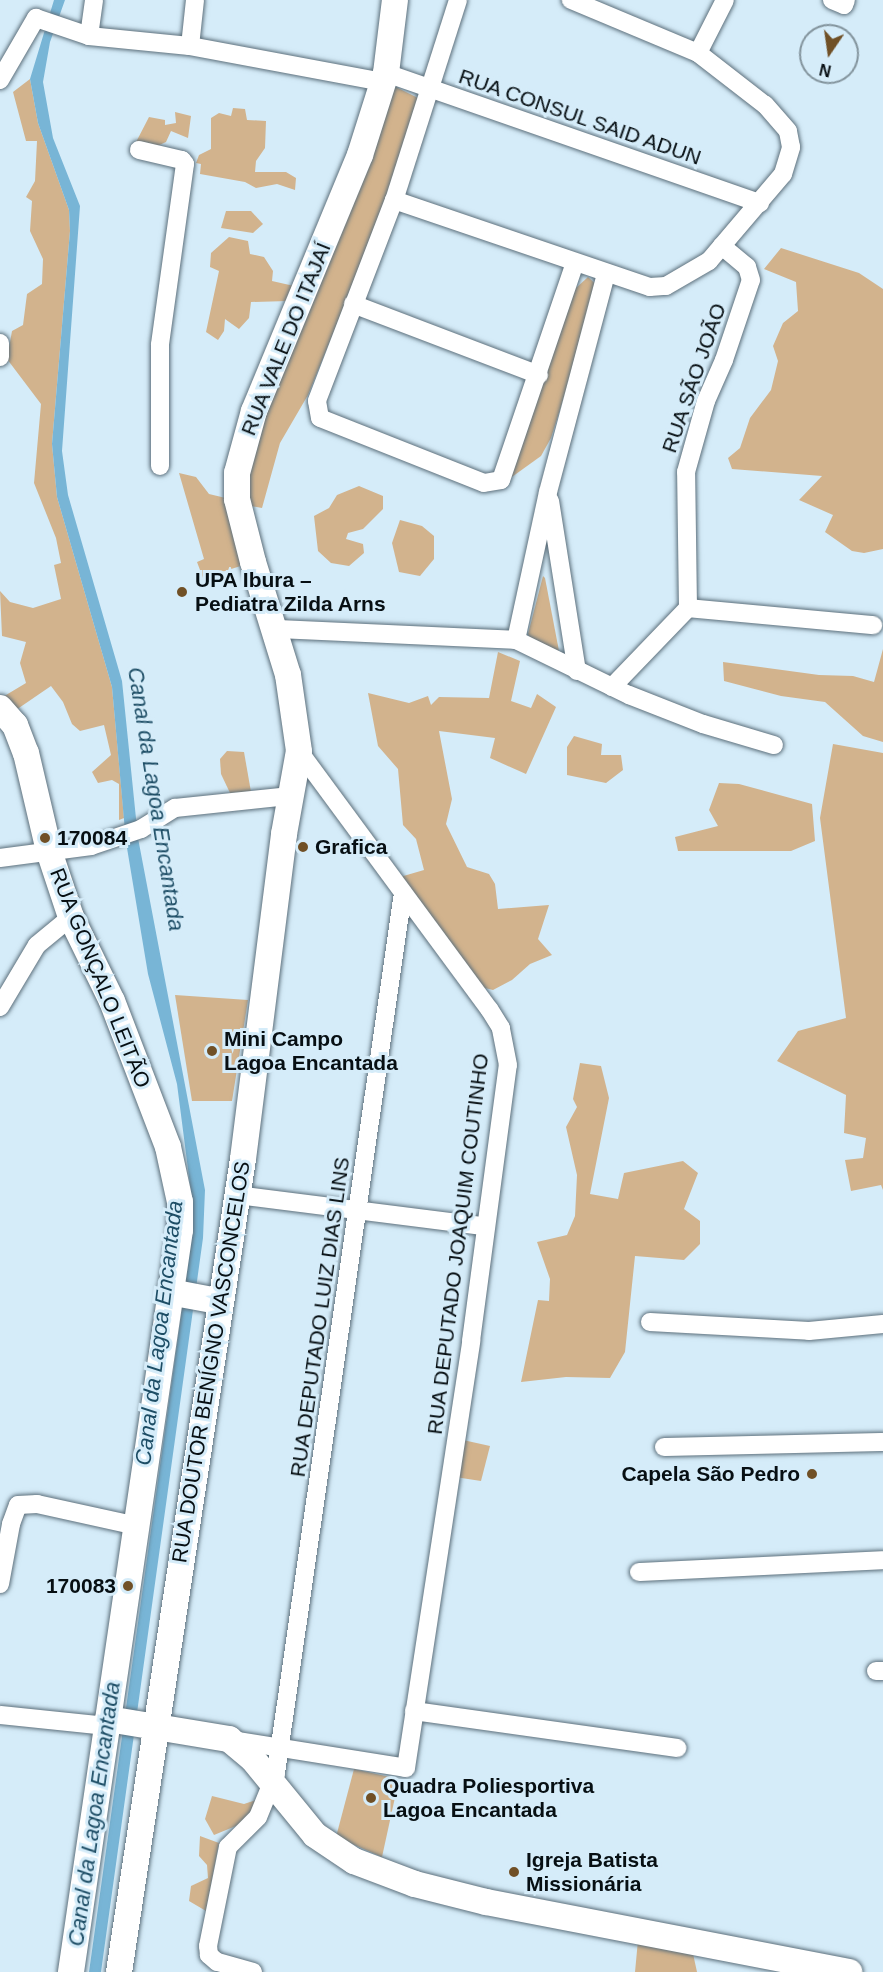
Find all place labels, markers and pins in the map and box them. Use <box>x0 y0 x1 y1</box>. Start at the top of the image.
place label: UPA Ibura – Pediatra Zilda Arns <box>195 567 386 617</box>
marker: UPA Ibura – Pediatra Zilda Arns <box>173 583 191 601</box>
place label: 170084 <box>57 825 127 851</box>
marker: 170084 <box>38 831 52 845</box>
place label: Grafica <box>315 834 387 860</box>
marker: Grafica <box>296 840 310 854</box>
place label: Mini Campo Lagoa Encantada <box>224 1026 398 1076</box>
marker: Mini Campo Lagoa Encantada <box>205 1044 219 1058</box>
place label: Capela São Pedro <box>621 1461 800 1487</box>
marker: Capela São Pedro <box>805 1467 819 1481</box>
place label: 170083 <box>46 1573 116 1599</box>
marker: 170083 <box>121 1579 135 1593</box>
place label: Quadra Poliesportiva Lagoa Encantada <box>383 1773 594 1823</box>
marker: Quadra Poliesportiva Lagoa Encantada <box>364 1791 378 1805</box>
place label: Igreja Batista Missionária <box>526 1847 658 1897</box>
marker: Igreja Batista Missionária <box>507 1865 521 1879</box>

